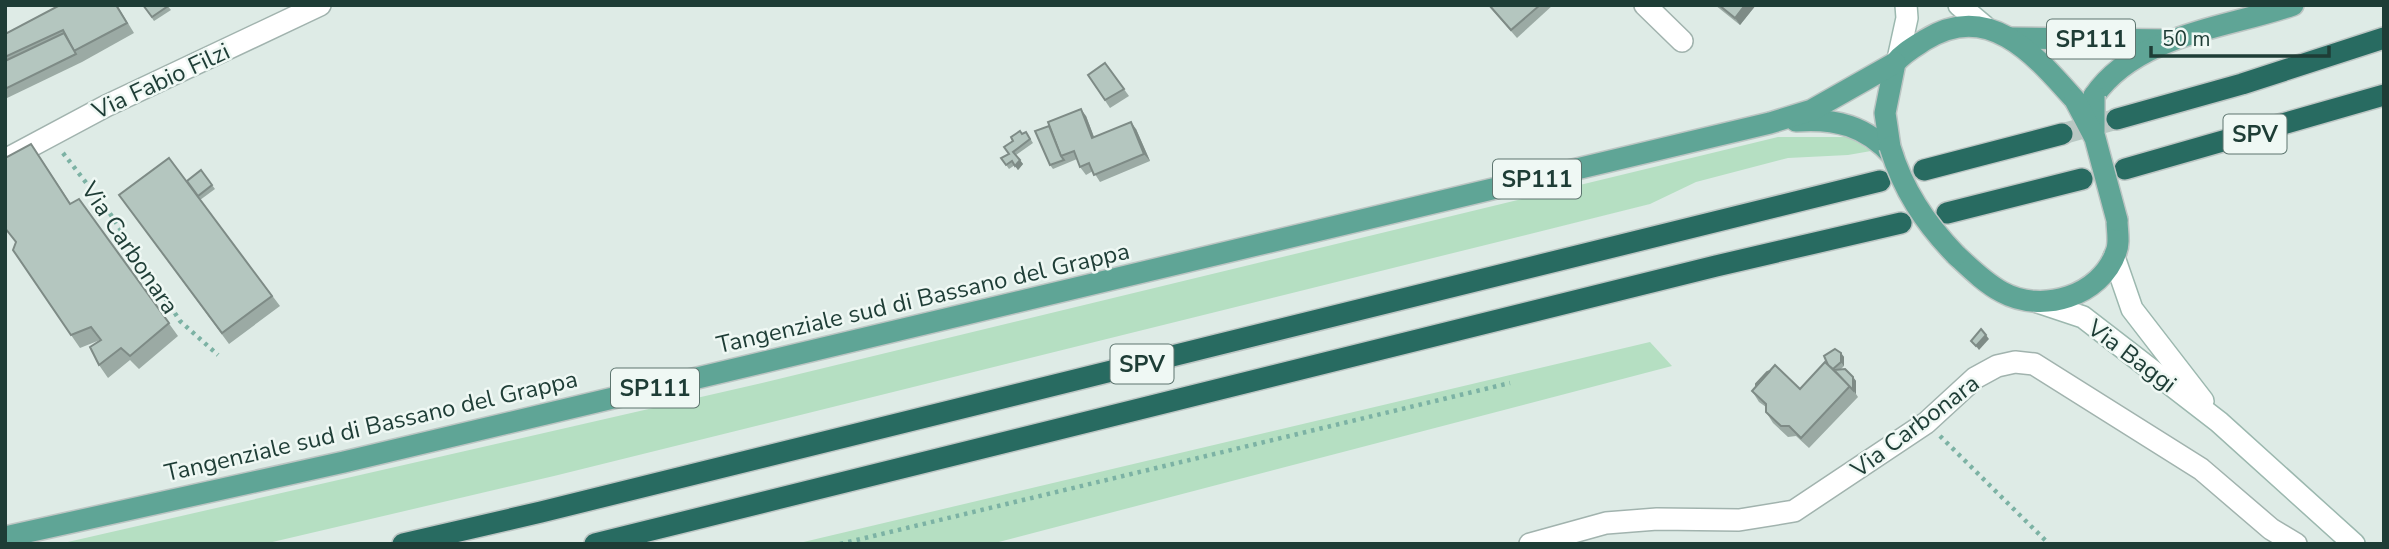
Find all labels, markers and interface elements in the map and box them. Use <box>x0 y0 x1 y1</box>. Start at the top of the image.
scale bar <box>2151 14 2330 58</box>
road number: SP111 <box>2047 20 2135 58</box>
text: 50 m <box>2162 25 2211 53</box>
street label: Via Fabio Filzi <box>86 35 235 127</box>
road number: SPV <box>2224 114 2286 154</box>
road number: SP111 <box>1493 160 1581 198</box>
street label: Via Carbonara <box>73 175 186 320</box>
street label: Tangenziale sud di Bassano del Grappa <box>713 235 1133 361</box>
street label: Via Baggi <box>2080 311 2183 400</box>
road number: SPV <box>1110 344 1174 384</box>
street label: Tangenziale sud di Bassano del Grappa <box>161 363 581 489</box>
street label: Via Carbonara <box>1843 367 1986 485</box>
road number: SP111 <box>611 368 699 408</box>

